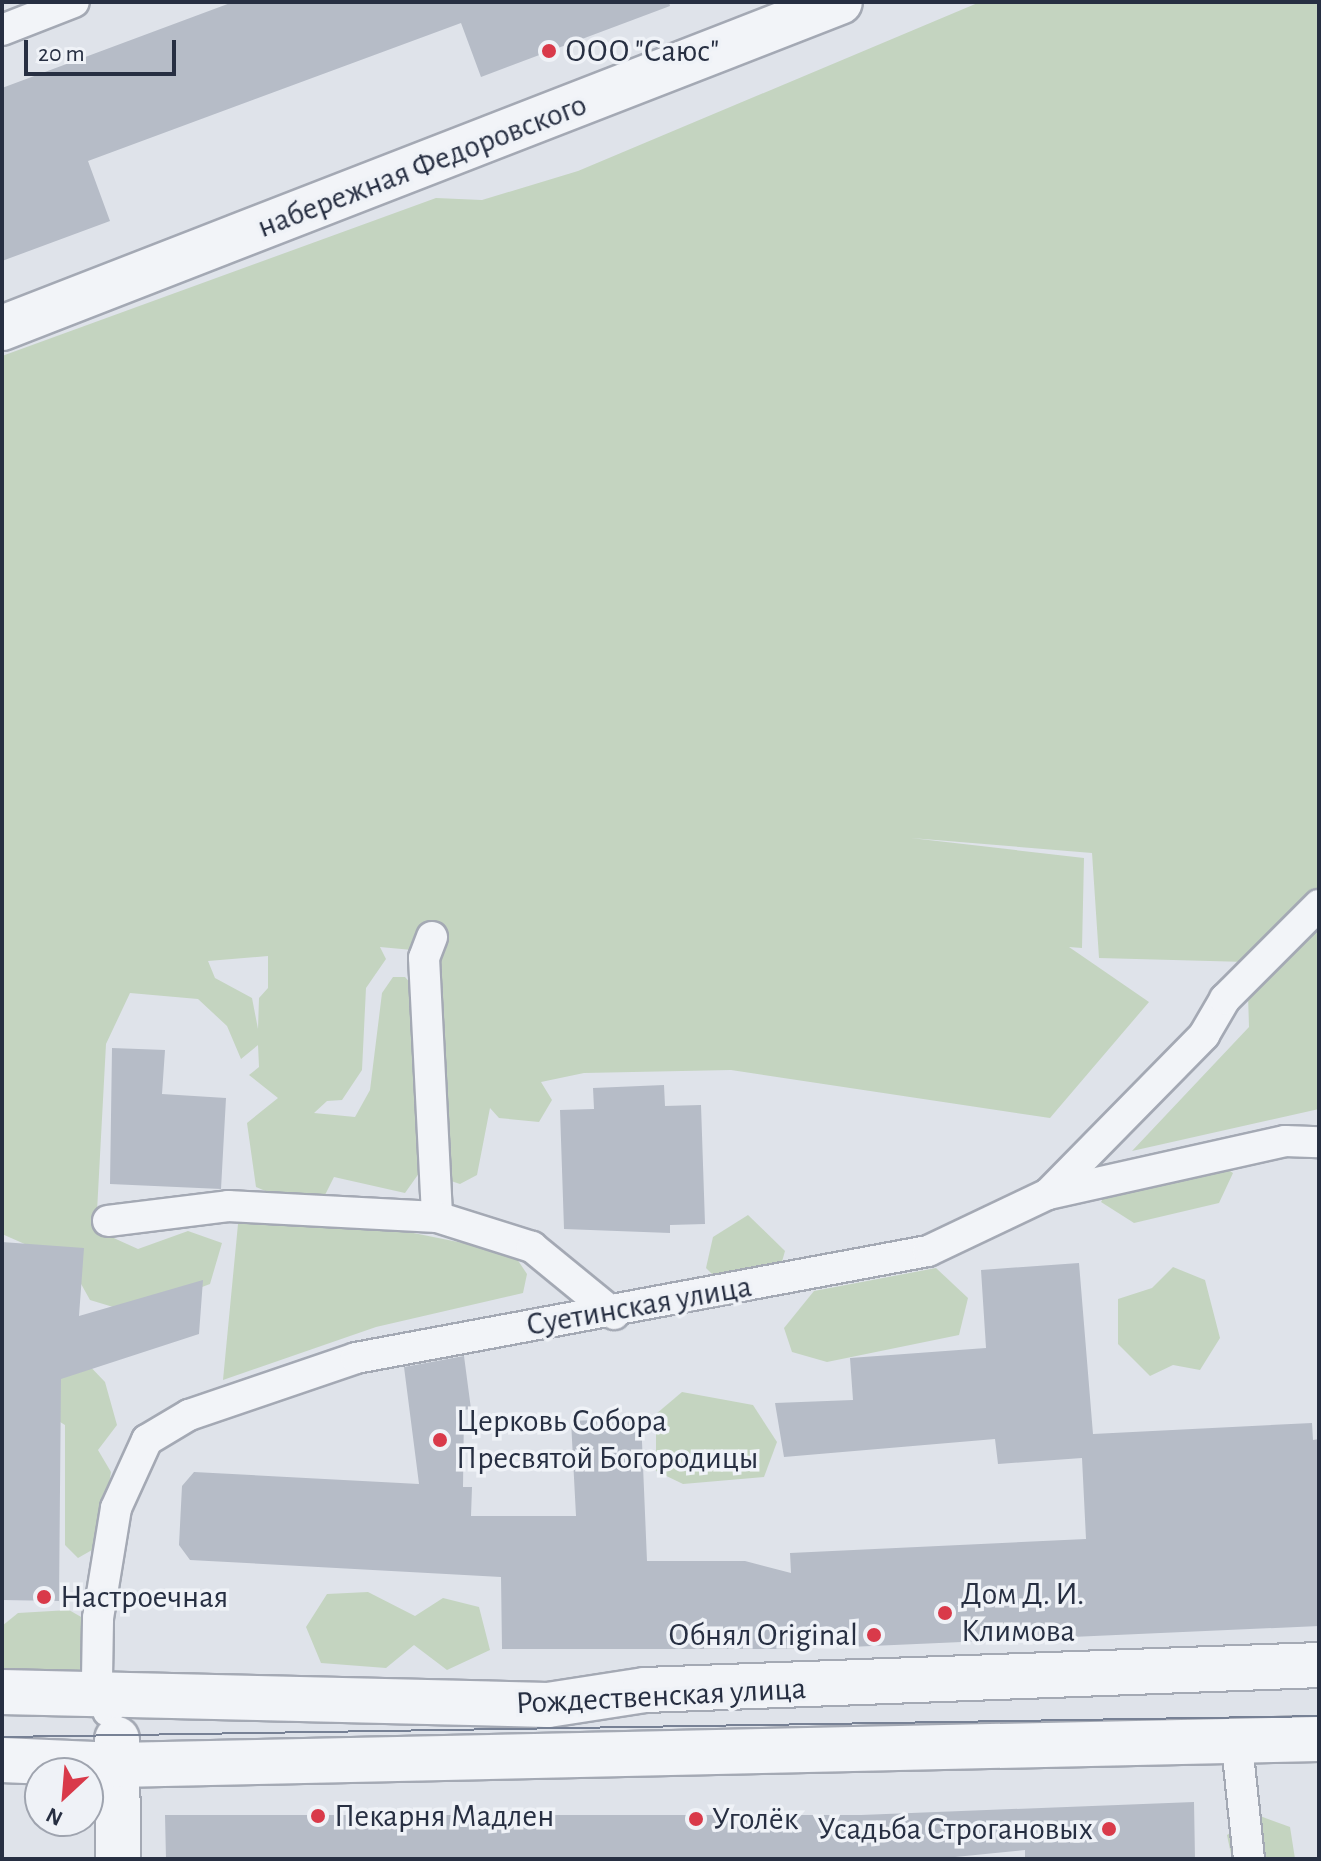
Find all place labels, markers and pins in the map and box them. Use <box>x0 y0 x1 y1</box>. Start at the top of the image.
place label: ООО "Саюс" <box>565 32 719 70</box>
marker: ООО "Саюс" <box>540 42 558 60</box>
place label: Церковь Собора Пресвятой Богородицы <box>456 1403 758 1478</box>
marker: Церковь Собора Пресвятой Богородицы <box>431 1431 449 1449</box>
place label: Дом Д. И. Климова <box>961 1576 1084 1651</box>
place label: Настроечная <box>60 1578 228 1616</box>
marker: Настроечная <box>35 1588 53 1606</box>
marker: Дом Д. И. Климова <box>936 1604 954 1622</box>
place label: Обнял Original <box>668 1616 858 1654</box>
marker: Обнял Original <box>865 1626 883 1644</box>
place label: Пекарня Мадлен <box>334 1797 554 1835</box>
place label: Уголёк <box>712 1800 798 1838</box>
marker: Пекарня Мадлен <box>309 1807 327 1825</box>
marker: Уголёк <box>687 1810 705 1828</box>
place label: Усадьба Строгановых <box>818 1810 1093 1848</box>
marker: Усадьба Строгановых <box>1100 1820 1118 1838</box>

